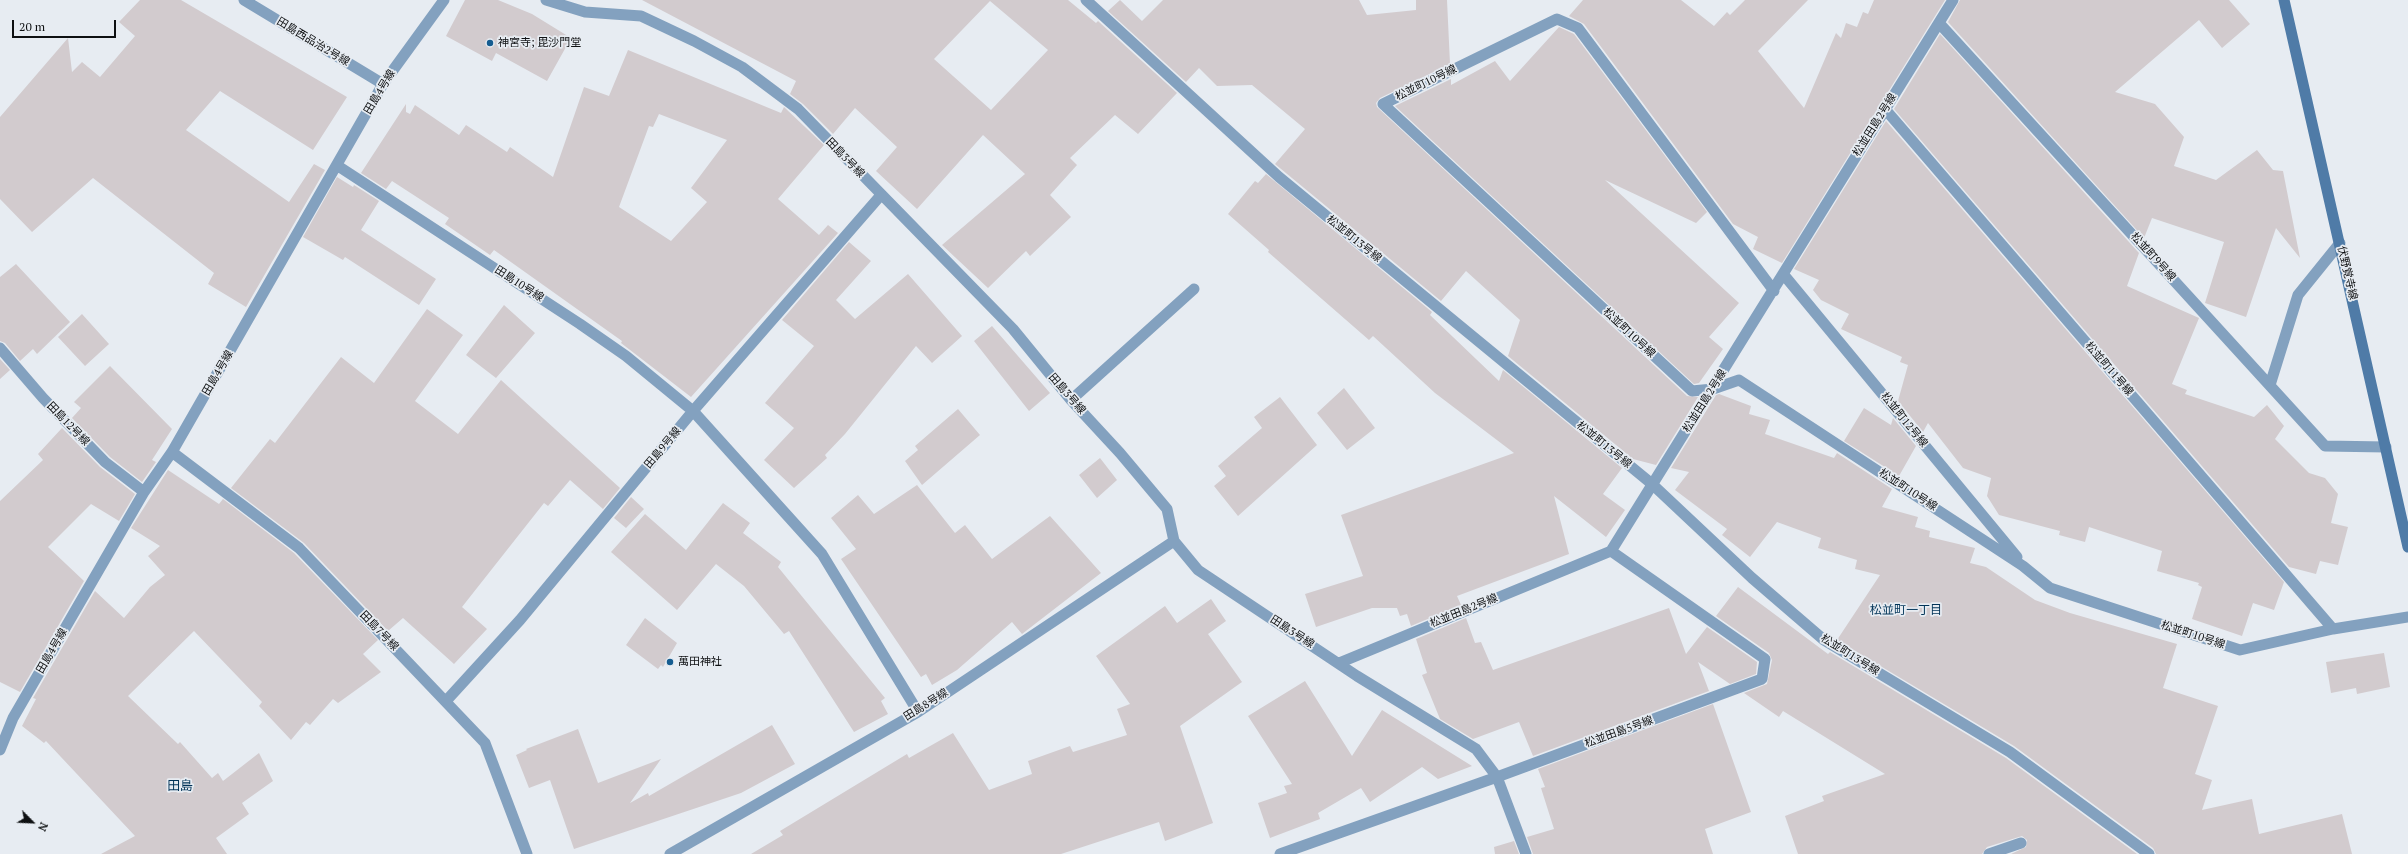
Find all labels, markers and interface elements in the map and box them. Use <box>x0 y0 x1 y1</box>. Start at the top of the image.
scale bar <box>14 12 118 38</box>
street label: 田島西品治2号線 <box>274 15 352 69</box>
text: 20 m <box>19 19 45 34</box>
place label: 神宮寺; 毘沙門堂 <box>498 36 581 50</box>
marker: 神宮寺; 毘沙門堂 <box>485 38 495 48</box>
street label: 松並町10号線 <box>1393 62 1459 104</box>
street label: 田島4号線 <box>362 67 398 117</box>
street label: 松並田島2号線 <box>1850 91 1900 159</box>
street label: 田島3号線 <box>823 135 867 181</box>
street label: 松並町13号線 <box>1324 213 1384 265</box>
street label: 松並町9号線 <box>2128 230 2178 284</box>
street label: 伏野覚寺線 <box>2334 245 2360 301</box>
street label: 田島10号線 <box>492 263 546 305</box>
street label: 松並町10号線 <box>1600 305 1658 361</box>
street label: 松並町11号線 <box>2082 339 2136 399</box>
street label: 田島4号線 <box>200 348 236 398</box>
street label: 松並田島2号線 <box>1680 367 1730 435</box>
street label: 田島3号線 <box>1046 371 1088 417</box>
street label: 松並町12号線 <box>1878 390 1930 450</box>
street label: 田島12号線 <box>44 399 92 449</box>
street label: 松並町13号線 <box>1574 419 1634 471</box>
street label: 田島9号線 <box>642 425 684 471</box>
street label: 松並町10号線 <box>1876 466 1940 514</box>
street label: 松並田島2号線 <box>1428 591 1500 631</box>
district label: 松並町一丁目 <box>1870 604 1942 618</box>
street label: 田島7号線 <box>357 608 401 654</box>
street label: 田島3号線 <box>1267 613 1317 651</box>
street label: 松並町10号線 <box>2159 618 2227 652</box>
street label: 田島4号線 <box>34 626 70 676</box>
street label: 松並町13号線 <box>1818 632 1882 678</box>
place label: 萬田神社 <box>678 655 722 669</box>
marker: 萬田神社 <box>665 657 675 667</box>
street label: 田島8号線 <box>901 686 951 724</box>
street label: 松並田島5号線 <box>1583 714 1655 750</box>
district label: 田島 <box>167 778 193 794</box>
north arrow <box>12 802 52 842</box>
text: N <box>35 820 51 834</box>

